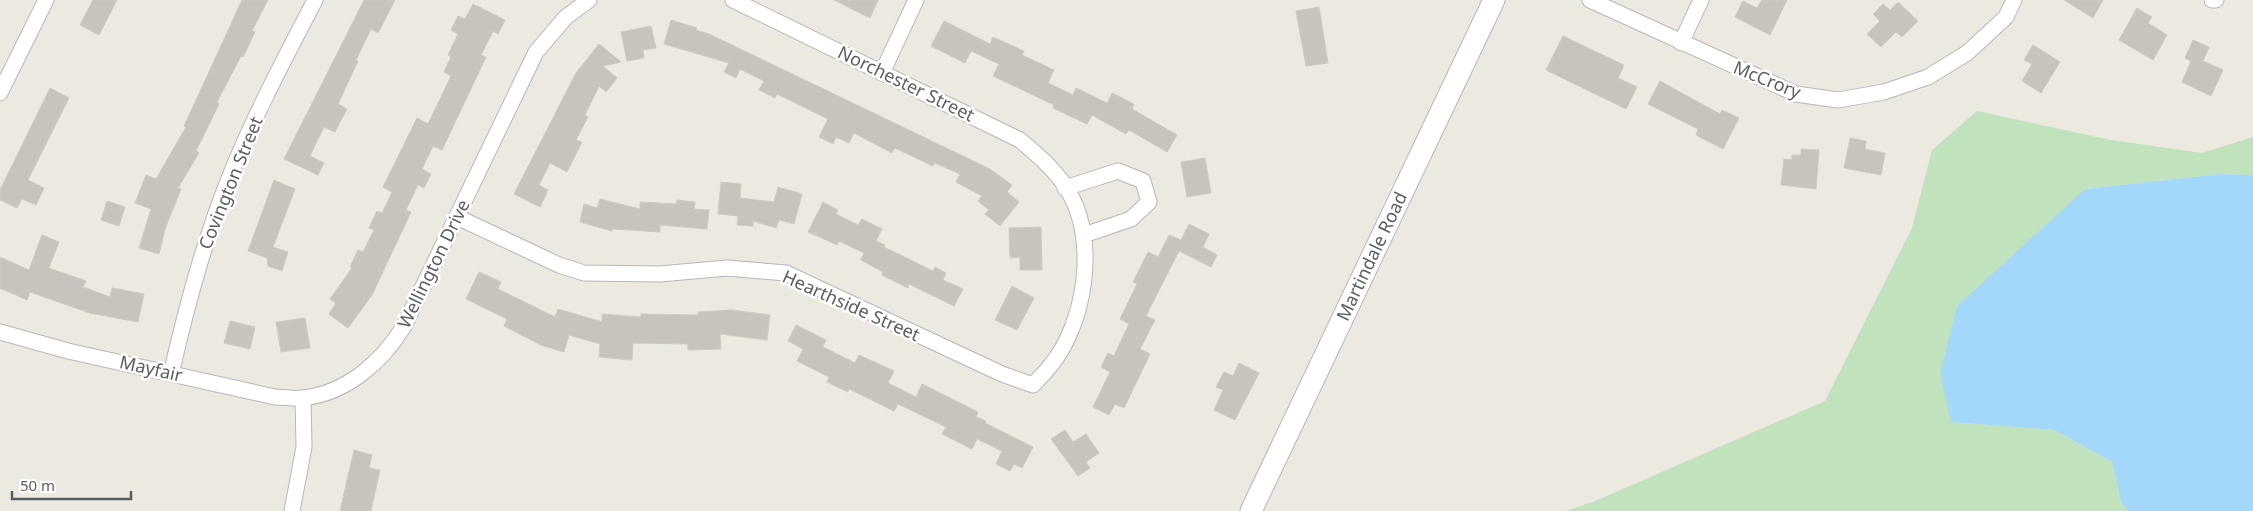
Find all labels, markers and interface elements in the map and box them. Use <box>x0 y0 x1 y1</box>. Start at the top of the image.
street label: Norchester Street <box>834 40 979 127</box>
street label: McCrory <box>1730 55 1806 104</box>
street label: Covington Street <box>192 112 268 253</box>
street label: Martindale Road <box>1330 187 1412 324</box>
street label: Wellington Drive <box>392 195 475 332</box>
street label: Hearthside Street <box>779 264 924 346</box>
street label: Mayfair <box>117 349 186 387</box>
scale bar <box>12 468 131 500</box>
text: 50 m <box>20 475 55 495</box>

